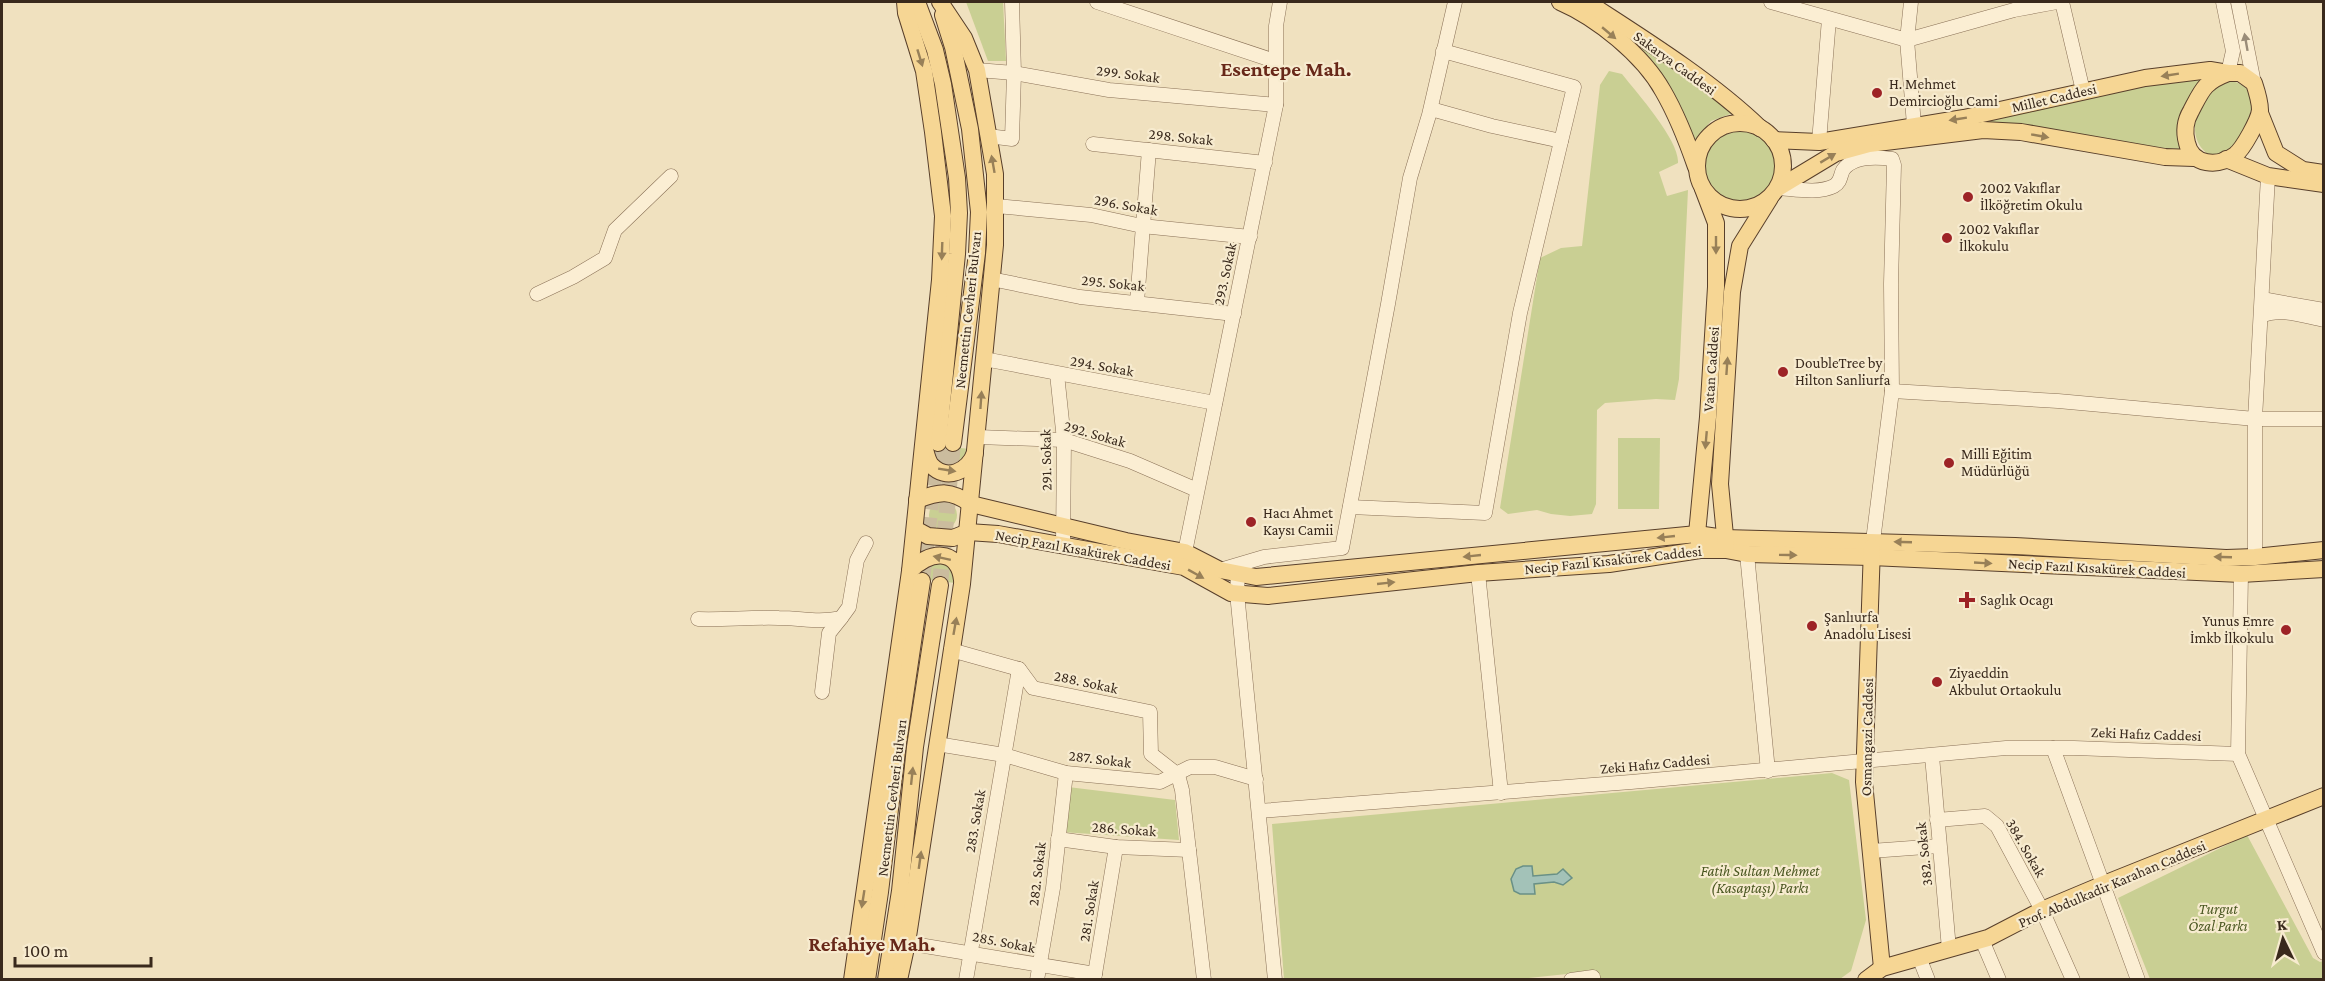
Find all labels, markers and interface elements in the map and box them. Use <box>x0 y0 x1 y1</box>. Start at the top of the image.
one-way arrow <box>1601 26 1616 39</box>
street label: Sakarya Caddesi <box>1630 28 1719 99</box>
one-way arrow <box>2241 33 2250 52</box>
one-way arrow <box>916 49 925 67</box>
district label: Esentepe Mah. <box>1220 57 1352 81</box>
street label: 299. Sokak <box>1095 62 1162 86</box>
one-way arrow <box>2160 70 2179 79</box>
place label: H. Mehmet Demircioğlu Cami <box>1889 76 1998 110</box>
street label: Millet Caddesi <box>2010 80 2098 116</box>
marker: H. Mehmet Demircioğlu Cami <box>1870 86 1884 100</box>
one-way arrow <box>1949 114 1968 123</box>
street label: 298. Sokak <box>1148 126 1215 148</box>
one-way arrow <box>2031 131 2050 140</box>
one-way arrow <box>1820 153 1836 164</box>
one-way arrow <box>988 154 997 173</box>
place label: 2002 Vakıflar İlköğretim Okulu <box>1980 180 2083 214</box>
marker: 2002 Vakıflar İlköğretim Okulu <box>1961 190 1975 204</box>
street label: 296. Sokak <box>1093 192 1160 219</box>
place label: 2002 Vakıflar İlkokulu <box>1959 221 2040 254</box>
street label: Necmettin Cevheri Bulvarı <box>952 231 984 389</box>
marker: 2002 Vakıflar İlkokulu <box>1940 231 1954 245</box>
one-way arrow <box>1711 236 1721 255</box>
one-way arrow <box>937 241 946 260</box>
street label: 293. Sokak <box>1211 241 1240 307</box>
street label: 295. Sokak <box>1081 272 1146 294</box>
street label: Vatan Caddesi <box>1700 326 1722 412</box>
street label: 294. Sokak <box>1069 353 1136 380</box>
place label: DoubleTree by Hilton Sanliurfa <box>1795 355 1890 388</box>
one-way arrow <box>1722 357 1732 376</box>
marker: DoubleTree by Hilton Sanliurfa <box>1776 365 1790 379</box>
one-way arrow <box>976 391 985 410</box>
street label: 292. Sokak <box>1062 418 1129 451</box>
street label: 291. Sokak <box>1037 428 1055 491</box>
one-way arrow <box>1701 431 1711 450</box>
place label: Milli Eğitim Müdürlüğü <box>1961 446 2032 480</box>
marker: Milli Eğitim Müdürlüğü <box>1942 456 1956 470</box>
one-way arrow <box>938 466 957 475</box>
place label: Hacı Ahmet Kaysı Camii <box>1263 505 1334 539</box>
marker: Hacı Ahmet Kaysı Camii <box>1244 515 1258 529</box>
street label: Necip Fazıl Kısakürek Caddesi <box>994 527 1172 574</box>
one-way arrow <box>1657 532 1676 542</box>
one-way arrow <box>1893 538 1912 547</box>
street label: Necip Fazıl Kısakürek Caddesi <box>1524 543 1703 578</box>
one-way arrow <box>1779 550 1798 560</box>
one-way arrow <box>1463 551 1482 561</box>
one-way arrow <box>933 552 951 562</box>
one-way arrow <box>2214 553 2233 562</box>
street label: Necip Fazıl Kısakürek Caddesi <box>2008 555 2186 582</box>
one-way arrow <box>1974 558 1993 568</box>
one-way arrow <box>1188 568 1205 578</box>
one-way arrow <box>1376 578 1395 588</box>
marker: Saglık Ocagı <box>1958 591 1976 609</box>
place label: Saglık Ocagı <box>1980 592 2054 609</box>
place label: Şanlıurfa Anadolu Lisesi <box>1824 609 1911 642</box>
place label: Yunus Emre İmkb İlkokulu <box>2190 613 2274 646</box>
one-way arrow <box>951 616 960 635</box>
marker: Şanlıurfa Anadolu Lisesi <box>1805 619 1819 633</box>
marker: Yunus Emre İmkb İlkokulu <box>2279 623 2293 637</box>
place label: Ziyaeddin Akbulut Ortaokulu <box>1949 665 2062 698</box>
street label: 288. Sokak <box>1053 667 1120 697</box>
marker: Ziyaeddin Akbulut Ortaokulu <box>1930 675 1944 689</box>
street label: Osmangazi Caddesi <box>1858 678 1877 796</box>
street label: Necmettin Cevheri Bulvarı <box>874 719 910 877</box>
street label: Zeki Hafız Caddesi <box>2090 724 2202 744</box>
street label: 287. Sokak <box>1068 747 1133 771</box>
street label: Zeki Hafız Caddesi <box>1599 751 1711 777</box>
one-way arrow <box>907 766 917 785</box>
street label: 283. Sokak <box>962 787 989 854</box>
street label: 384. Sokak <box>2003 816 2050 881</box>
street label: 286. Sokak <box>1091 819 1158 839</box>
street label: 382. Sokak <box>1913 820 1935 887</box>
street label: Prof. Abdulkadir Karahan Caddesi <box>2016 837 2208 931</box>
street label: 282. Sokak <box>1025 840 1049 907</box>
one-way arrow <box>915 850 924 869</box>
park label: Fatih Sultan Mehmet (Kasaptaşı) Parkı <box>1700 863 1820 897</box>
street label: 281. Sokak <box>1076 878 1102 943</box>
one-way arrow <box>859 890 868 909</box>
park label: Turgut Özal Parkı <box>2188 901 2248 934</box>
north arrow <box>2253 909 2313 969</box>
text: K <box>2276 916 2288 933</box>
street label: 285. Sokak <box>971 928 1038 956</box>
scale bar <box>15 930 152 968</box>
district label: Refahiye Mah. <box>808 932 936 956</box>
text: 100 m <box>24 941 69 961</box>

